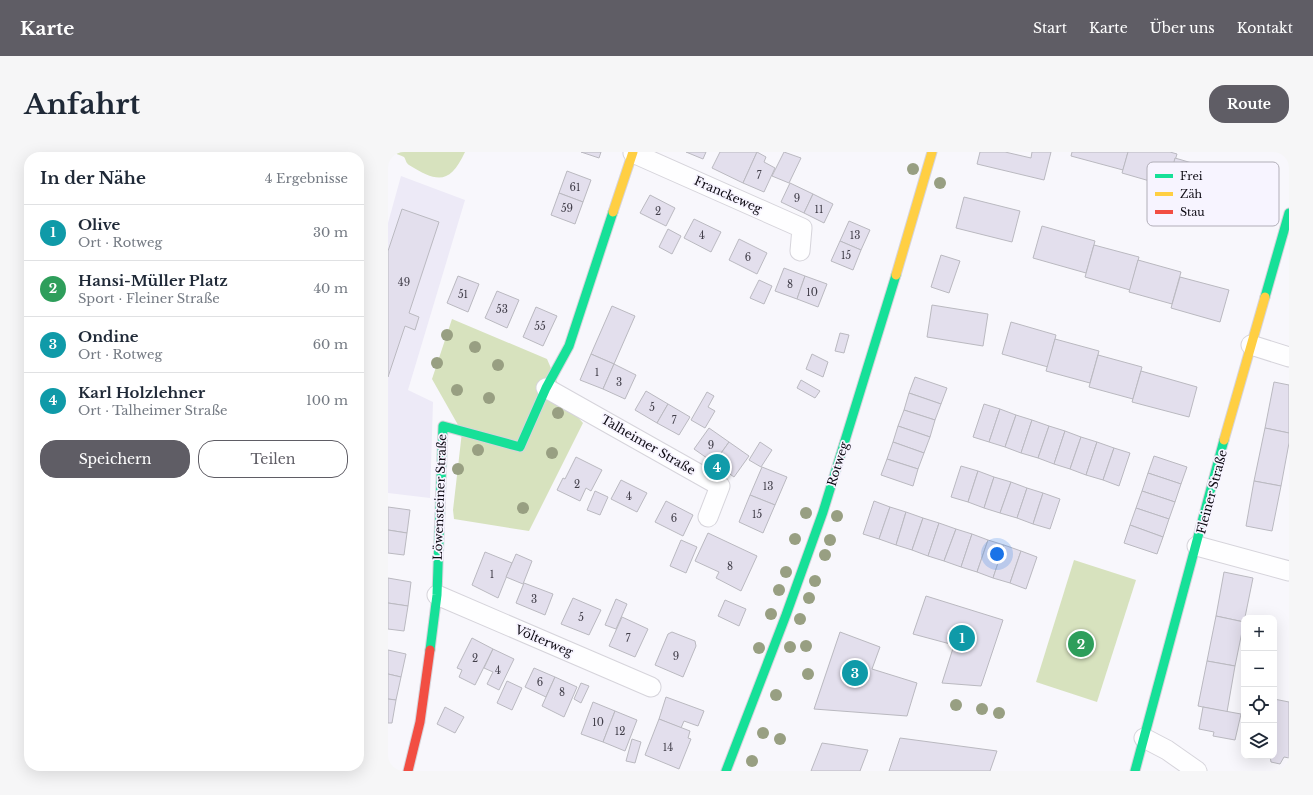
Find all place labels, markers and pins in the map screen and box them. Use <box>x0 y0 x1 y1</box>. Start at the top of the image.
pin: 4 <box>704 452 730 482</box>
pin: 1 <box>949 623 975 653</box>
pin: 2 <box>1068 629 1094 659</box>
pin: 3 <box>842 658 868 688</box>

